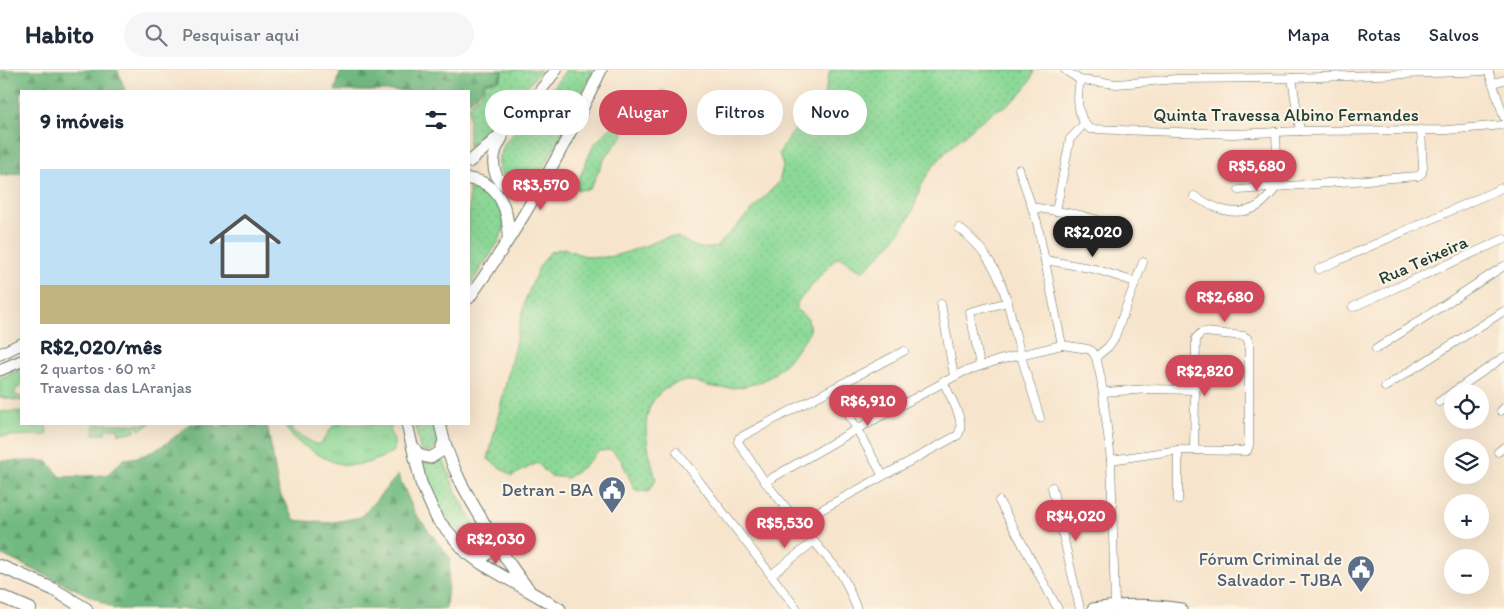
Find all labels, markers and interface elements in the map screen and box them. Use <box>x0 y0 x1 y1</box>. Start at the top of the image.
search box <box>124 12 474 57</box>
text: Habito <box>25 20 94 49</box>
icon: search <box>142 21 170 49</box>
text: Pesquisar aqui <box>182 23 299 46</box>
text: Mapa <box>1287 24 1329 46</box>
text: Rotas <box>1357 24 1401 46</box>
text: Salvos <box>1429 24 1479 46</box>
chip: Comprar <box>485 90 589 135</box>
chip: Alugar <box>599 90 687 135</box>
chip: Filtros <box>697 90 783 135</box>
chip: Novo <box>793 90 867 135</box>
street label: Quinta Travessa Albino Fernandes <box>1153 104 1419 126</box>
icon: filters <box>422 106 450 134</box>
text: 9 imóveis <box>40 108 124 133</box>
pin: R$5,680 <box>1211 150 1303 192</box>
text: R$5,680 <box>1228 156 1286 175</box>
pin: R$3,570 <box>495 168 587 211</box>
text: R$3,570 <box>513 175 569 194</box>
icon: home <box>200 201 290 291</box>
pin: R$2,020 <box>1047 216 1139 258</box>
text: R$2,020 <box>1064 222 1122 241</box>
street label: Rua Teixeira <box>1375 230 1472 289</box>
pin: R$2,680 <box>1179 280 1271 323</box>
text: R$2,680 <box>1196 287 1254 306</box>
text: R$2,020/mês <box>40 334 162 359</box>
pin: R$2,820 <box>1159 354 1251 397</box>
text: 2 quartos · 60 m² <box>40 359 156 378</box>
text: R$2,820 <box>1176 361 1234 380</box>
text: Travessa das LAranjas <box>40 378 192 397</box>
pin: R$6,910 <box>822 384 914 427</box>
map controls <box>1444 384 1489 594</box>
button: locate <box>1444 384 1489 429</box>
text: R$6,910 <box>840 391 896 410</box>
button: layers <box>1444 439 1489 484</box>
public building icon: Detran - BA <box>597 475 627 514</box>
place label: Detran - BA <box>501 479 593 501</box>
button: + <box>1444 494 1489 539</box>
pin: R$4,020 <box>1030 500 1122 542</box>
pin: R$5,530 <box>739 506 831 549</box>
text: R$4,020 <box>1046 506 1106 525</box>
text: R$5,530 <box>757 513 813 532</box>
pin: R$2,030 <box>450 522 542 565</box>
text: R$2,030 <box>467 529 525 548</box>
place label: Fórum Criminal de Salvador - TJBA <box>1199 548 1342 591</box>
button: − <box>1444 549 1489 594</box>
public building icon: Fórum Criminal de Salvador - TJBA <box>1346 554 1376 593</box>

